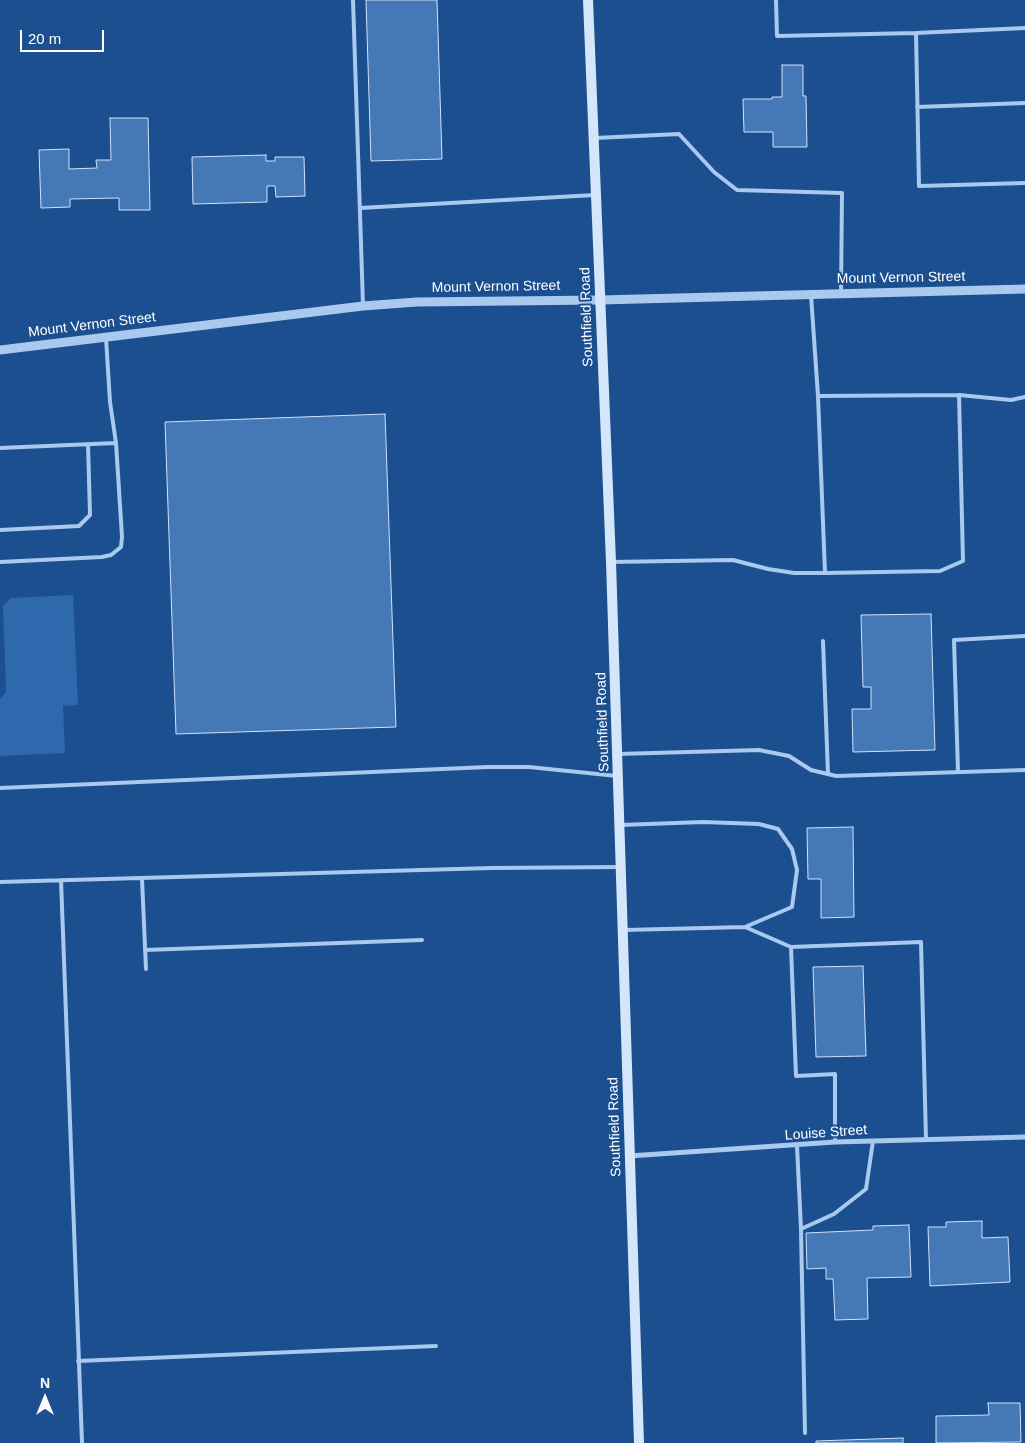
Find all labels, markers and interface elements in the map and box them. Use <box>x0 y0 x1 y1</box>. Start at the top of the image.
scale bar <box>22 20 106 52</box>
text: 20 m <box>28 30 61 47</box>
street label: Southfield Road <box>577 267 597 367</box>
street label: Mount Vernon Street <box>837 268 965 288</box>
street label: Mount Vernon Street <box>432 277 560 297</box>
street label: Mount Vernon Street <box>27 309 157 341</box>
street label: Southfield Road <box>593 672 613 772</box>
street label: Southfield Road <box>605 1077 625 1177</box>
street label: Louise Street <box>784 1122 868 1144</box>
north arrow <box>20 1373 70 1423</box>
text: N <box>40 1375 50 1391</box>

